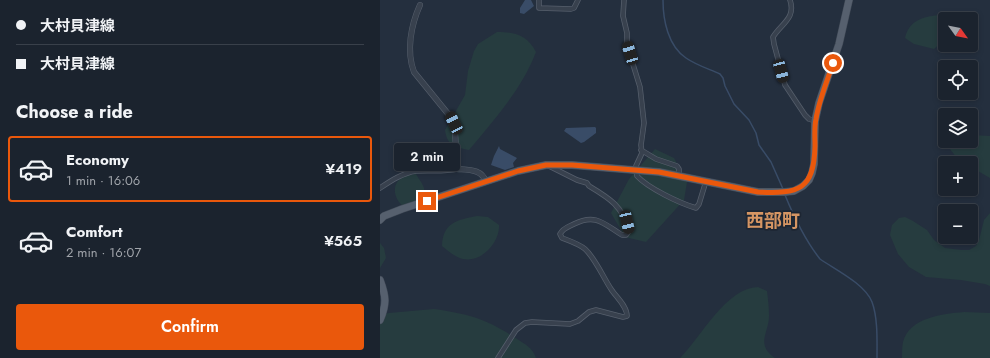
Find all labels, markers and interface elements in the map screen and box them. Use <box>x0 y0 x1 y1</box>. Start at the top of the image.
north arrow <box>938 12 978 52</box>
map controls <box>938 12 978 244</box>
text: 大村貝津線 <box>40 15 115 37</box>
car <box>621 40 639 66</box>
text: 大村貝津線 <box>40 53 115 75</box>
route start <box>824 54 842 72</box>
car <box>772 58 790 84</box>
button: locate <box>938 60 978 100</box>
text: Choose a ride <box>16 99 133 125</box>
button: layers <box>938 108 978 148</box>
car <box>443 110 465 136</box>
callout: 2 min <box>394 143 460 171</box>
text: 2 min <box>410 147 444 166</box>
text: Economy <box>66 149 129 171</box>
icon: car <box>18 151 54 187</box>
button: + <box>938 156 978 196</box>
text: ¥419 <box>325 158 362 180</box>
text: 1 min · 16:06 <box>66 171 140 190</box>
route end <box>418 192 436 210</box>
button: − <box>938 204 978 244</box>
district label: 西部町 <box>746 208 800 234</box>
car <box>618 209 636 235</box>
text: Comfort <box>66 221 123 243</box>
icon: car <box>18 223 54 259</box>
text: ¥565 <box>324 230 362 252</box>
text: 2 min · 16:07 <box>66 243 141 262</box>
button: Confirm <box>16 304 364 350</box>

